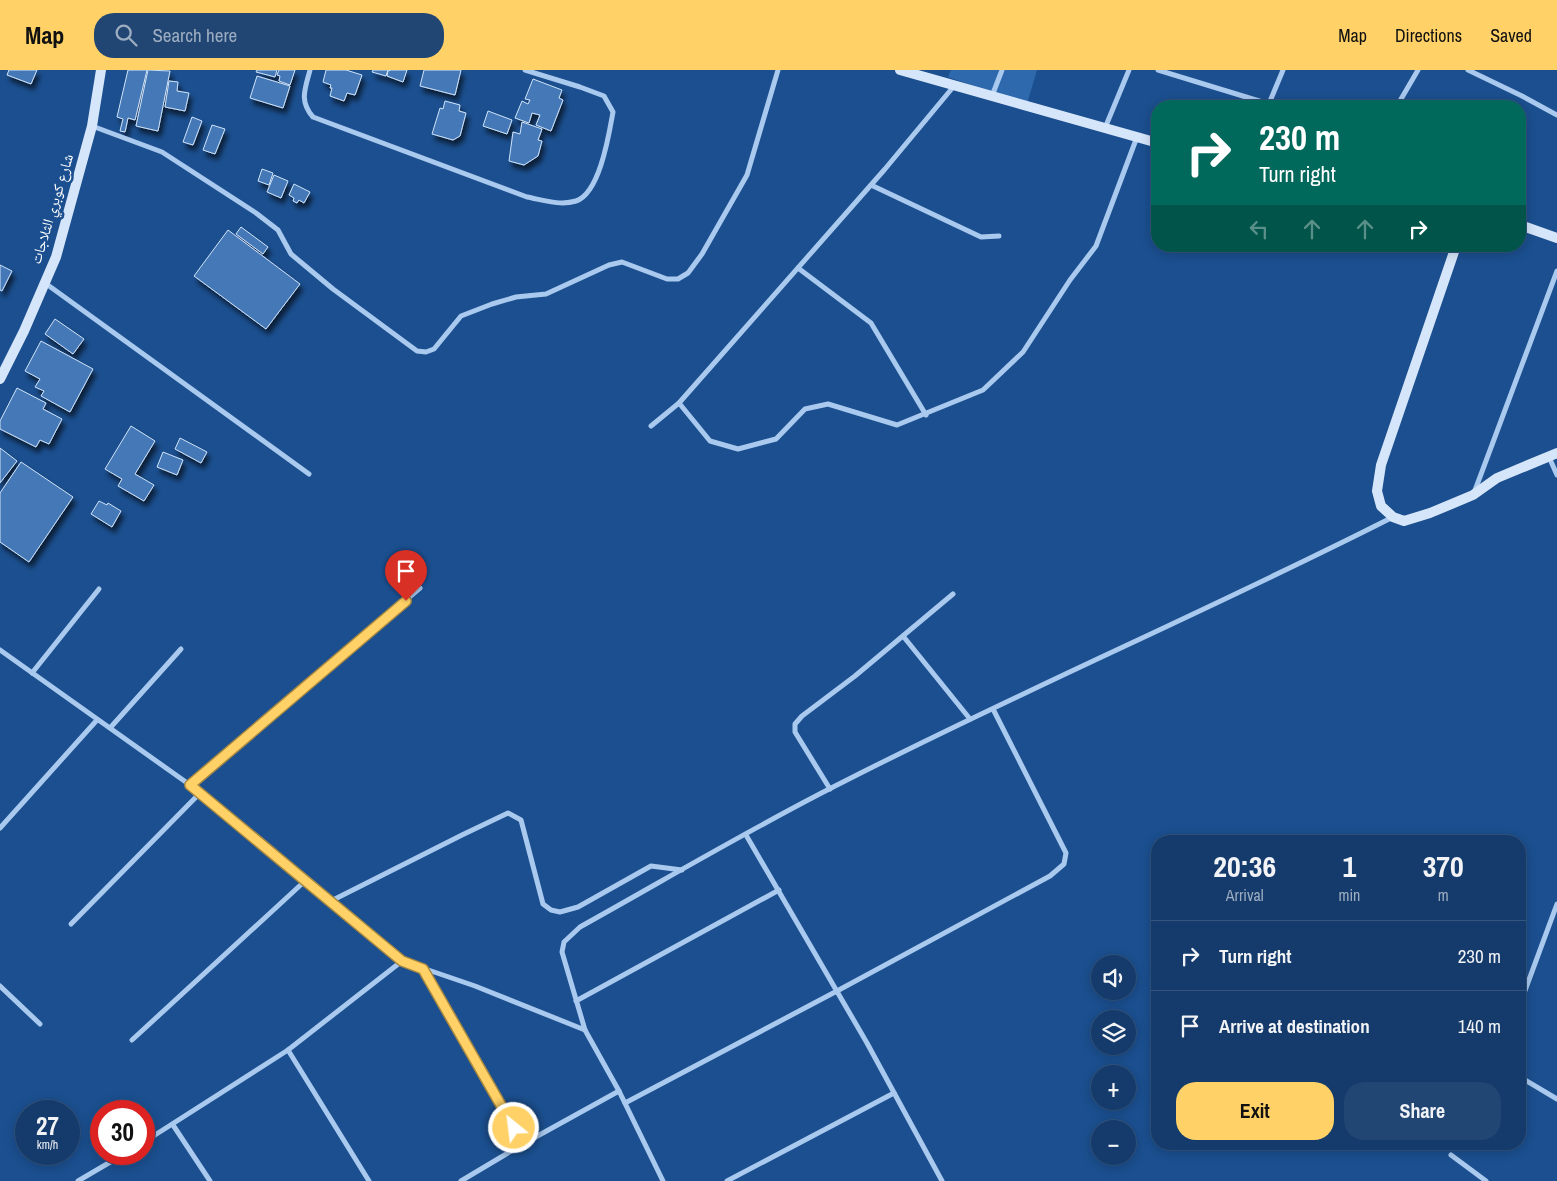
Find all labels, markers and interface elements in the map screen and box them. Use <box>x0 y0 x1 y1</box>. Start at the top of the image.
search box <box>94 13 444 58</box>
text: Map <box>25 19 64 51</box>
icon: search <box>112 21 140 49</box>
text: Search here <box>152 22 237 48</box>
text: Map <box>1338 23 1367 48</box>
text: Directions <box>1395 23 1462 48</box>
text: Saved <box>1490 23 1532 48</box>
text: 230 m <box>1259 114 1340 161</box>
icon: right <box>1176 120 1241 185</box>
street label: شارع كوبري الثلاجات <box>25 151 80 267</box>
text: Turn right <box>1259 159 1336 189</box>
icon: left <box>1245 215 1273 243</box>
icon: ahead <box>1298 215 1326 243</box>
icon: ahead <box>1351 215 1379 243</box>
icon: right <box>1404 215 1432 243</box>
pin <box>385 550 427 601</box>
icon: arrive <box>392 557 420 585</box>
text: 20:36 <box>1213 846 1276 886</box>
text: 1 <box>1343 846 1356 886</box>
text: 370 <box>1423 846 1464 886</box>
text: Arrival <box>1226 884 1264 906</box>
text: min <box>1338 884 1360 906</box>
text: m <box>1438 884 1449 906</box>
icon: right <box>1176 942 1204 970</box>
text: Turn right <box>1219 943 1291 969</box>
text: 230 m <box>1458 943 1501 969</box>
map controls <box>1091 955 1136 1165</box>
button: sound <box>1091 955 1136 1000</box>
button: layers <box>1091 1010 1136 1055</box>
icon: arrive <box>1176 1012 1204 1040</box>
text: Arrive at destination <box>1219 1013 1370 1039</box>
text: 140 m <box>1458 1013 1501 1039</box>
button: + <box>1091 1065 1136 1110</box>
button: Exit <box>1176 1082 1334 1140</box>
button: Share <box>1344 1082 1501 1140</box>
speed limit sign: 30 <box>90 1100 155 1165</box>
position arrow <box>487 1101 539 1153</box>
text: 27 <box>36 1109 59 1143</box>
button: − <box>1091 1120 1136 1165</box>
text: km/h <box>37 1137 58 1153</box>

